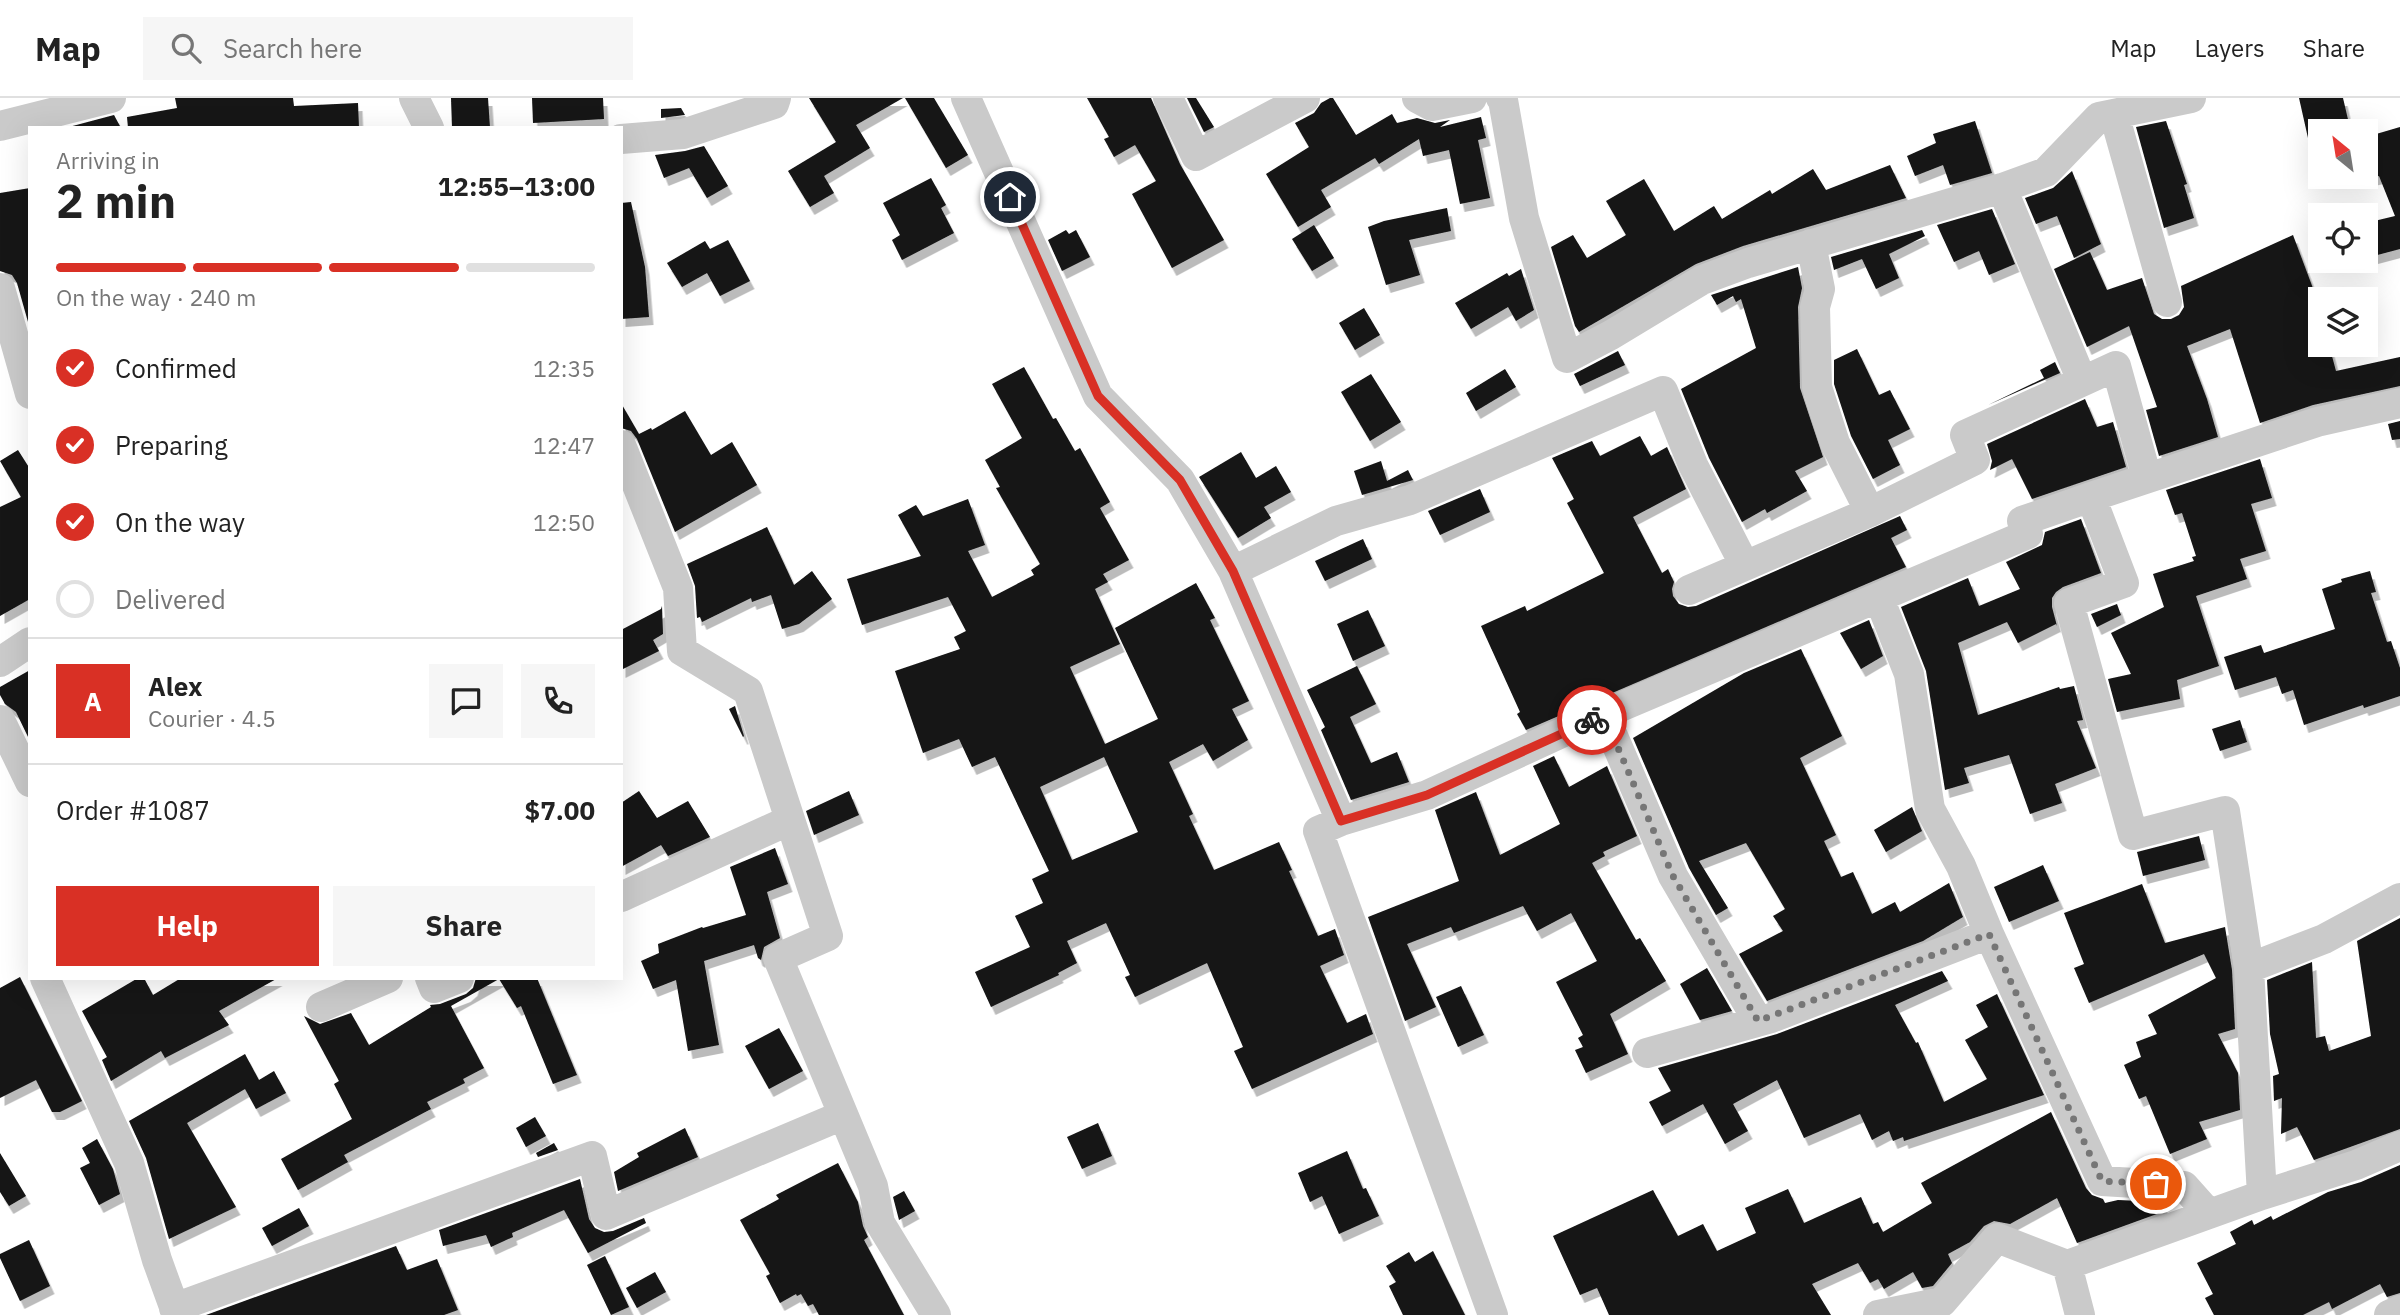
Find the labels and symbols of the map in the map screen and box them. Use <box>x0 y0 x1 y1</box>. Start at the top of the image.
north arrow <box>2308 119 2378 189</box>
pin <box>980 167 1040 227</box>
courier <box>1557 685 1627 755</box>
pin <box>2126 1154 2186 1214</box>

